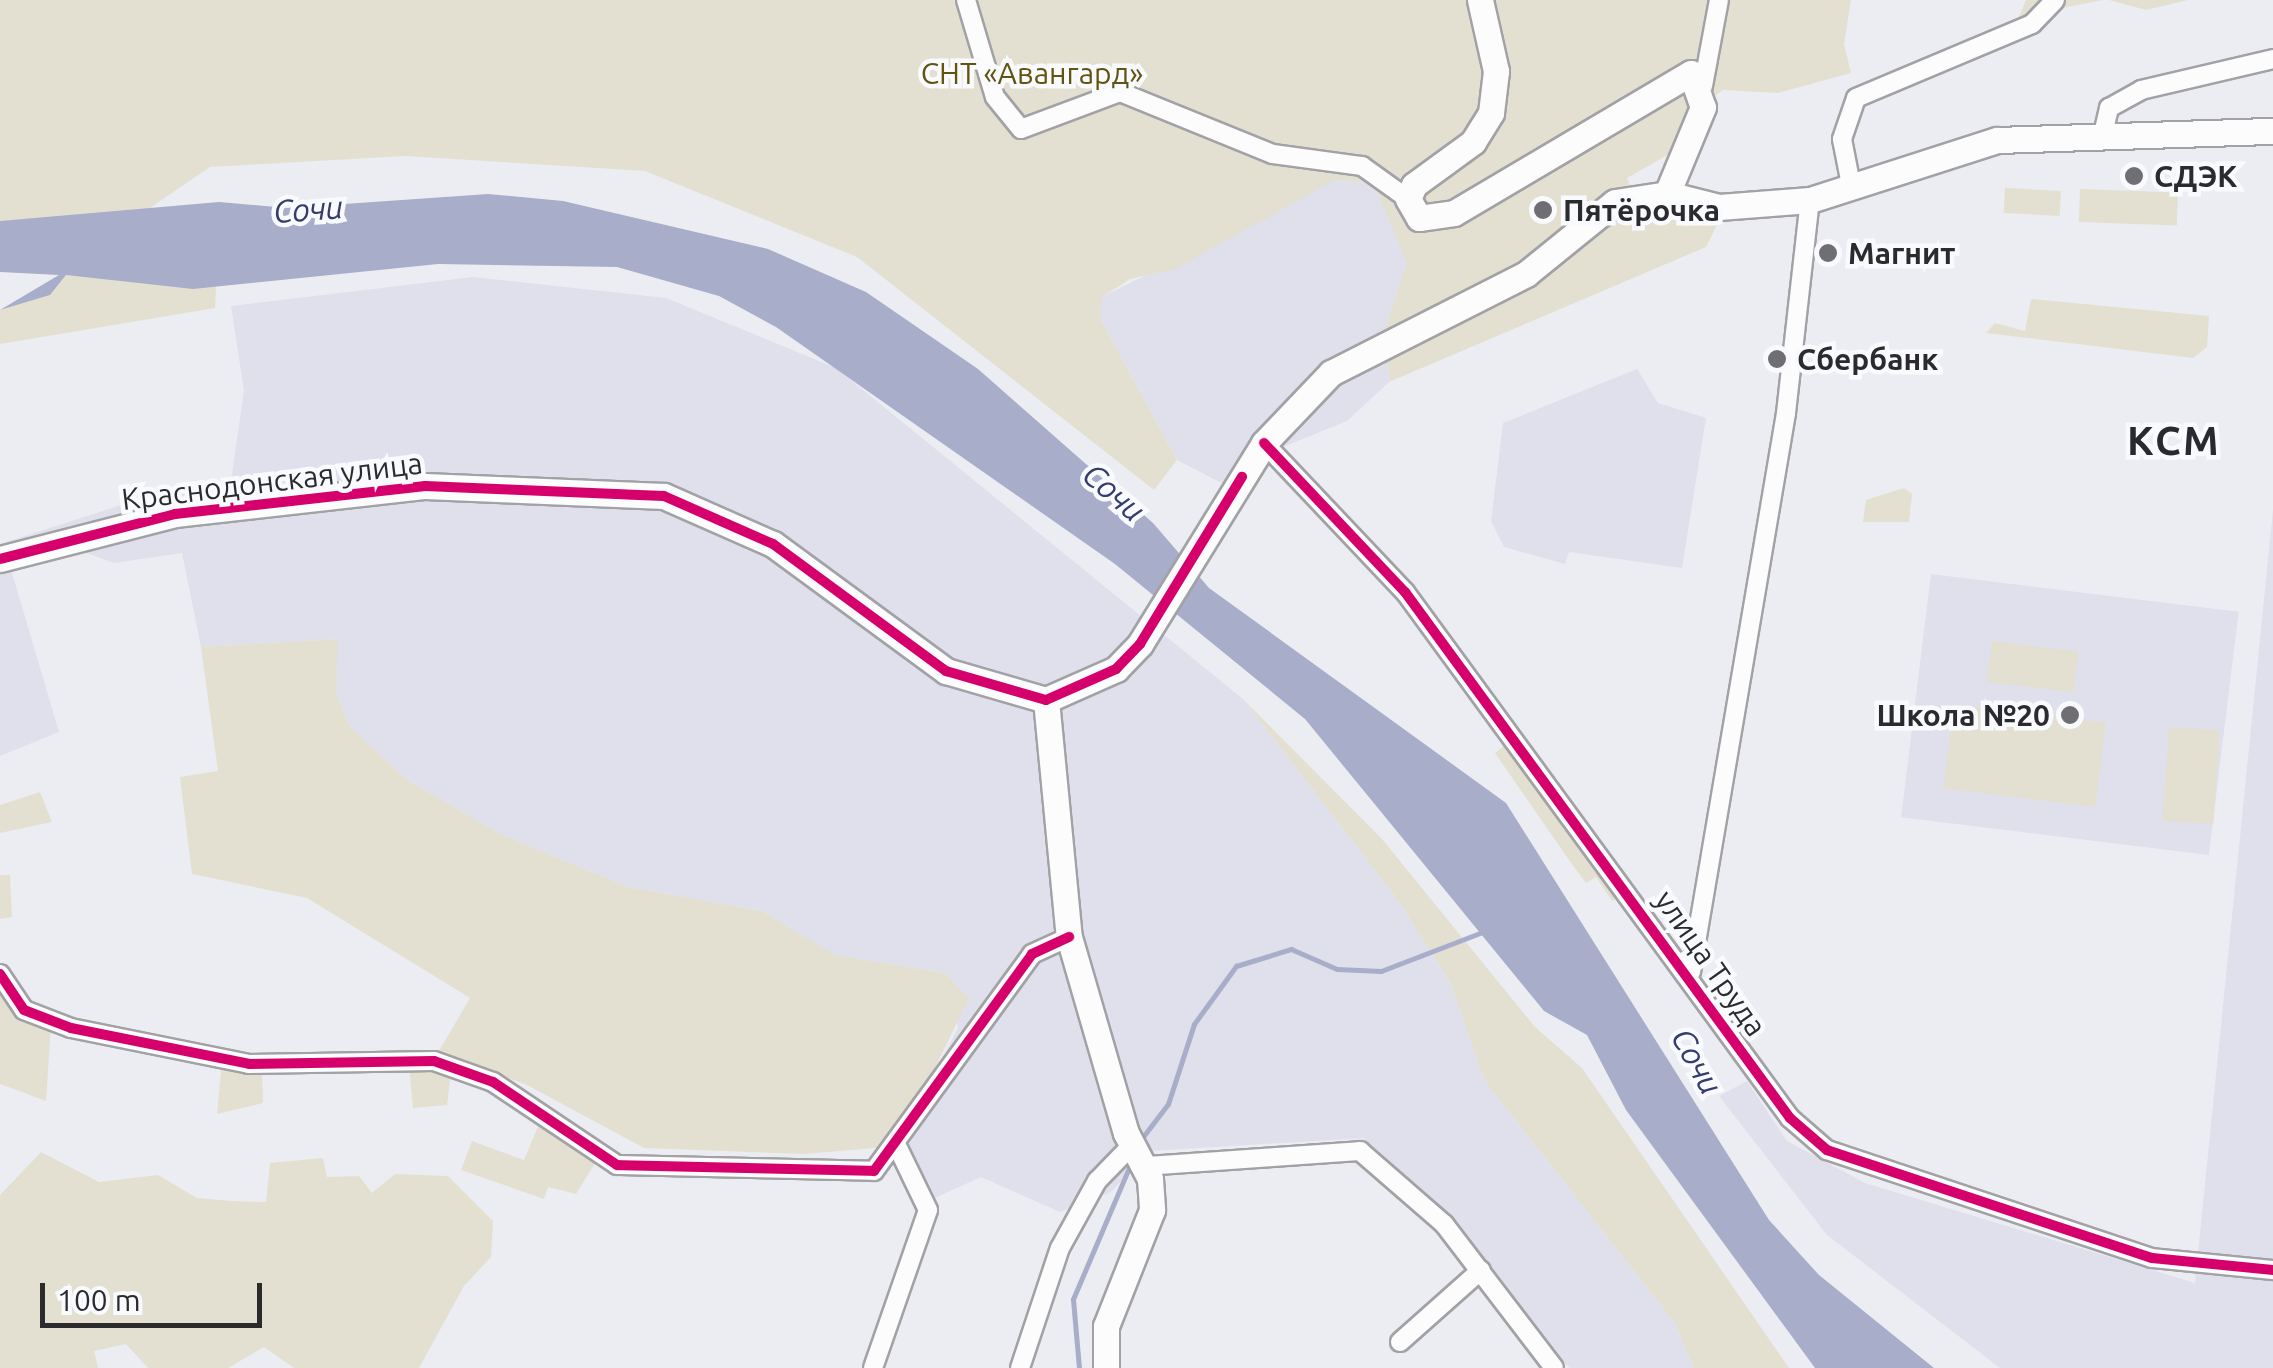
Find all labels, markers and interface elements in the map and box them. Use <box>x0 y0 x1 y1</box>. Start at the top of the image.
park label: СНТ «Авангард» <box>921 55 1143 91</box>
place label: СДЭК <box>2154 158 2237 194</box>
marker: СДЭК <box>2123 165 2145 187</box>
water label: Сочи <box>272 187 344 231</box>
place label: Пятёрочка <box>1563 192 1720 228</box>
marker: Пятёрочка <box>1532 199 1554 221</box>
place label: Магнит <box>1848 235 1955 271</box>
marker: Магнит <box>1817 242 1839 264</box>
place label: Сбербанк <box>1797 341 1938 377</box>
marker: Сбербанк <box>1766 348 1788 370</box>
district label: КСМ <box>2127 417 2221 465</box>
street label: Краснодонская улица <box>120 445 424 517</box>
water label: Сочи <box>1075 455 1153 529</box>
place label: Школа №20 <box>1876 697 2050 733</box>
marker: Школа №20 <box>2059 704 2081 726</box>
street label: улица Труда <box>1648 883 1774 1043</box>
water label: Сочи <box>1663 1021 1731 1101</box>
scale bar <box>45 1263 268 1325</box>
text: 100 m <box>57 1283 141 1317</box>

